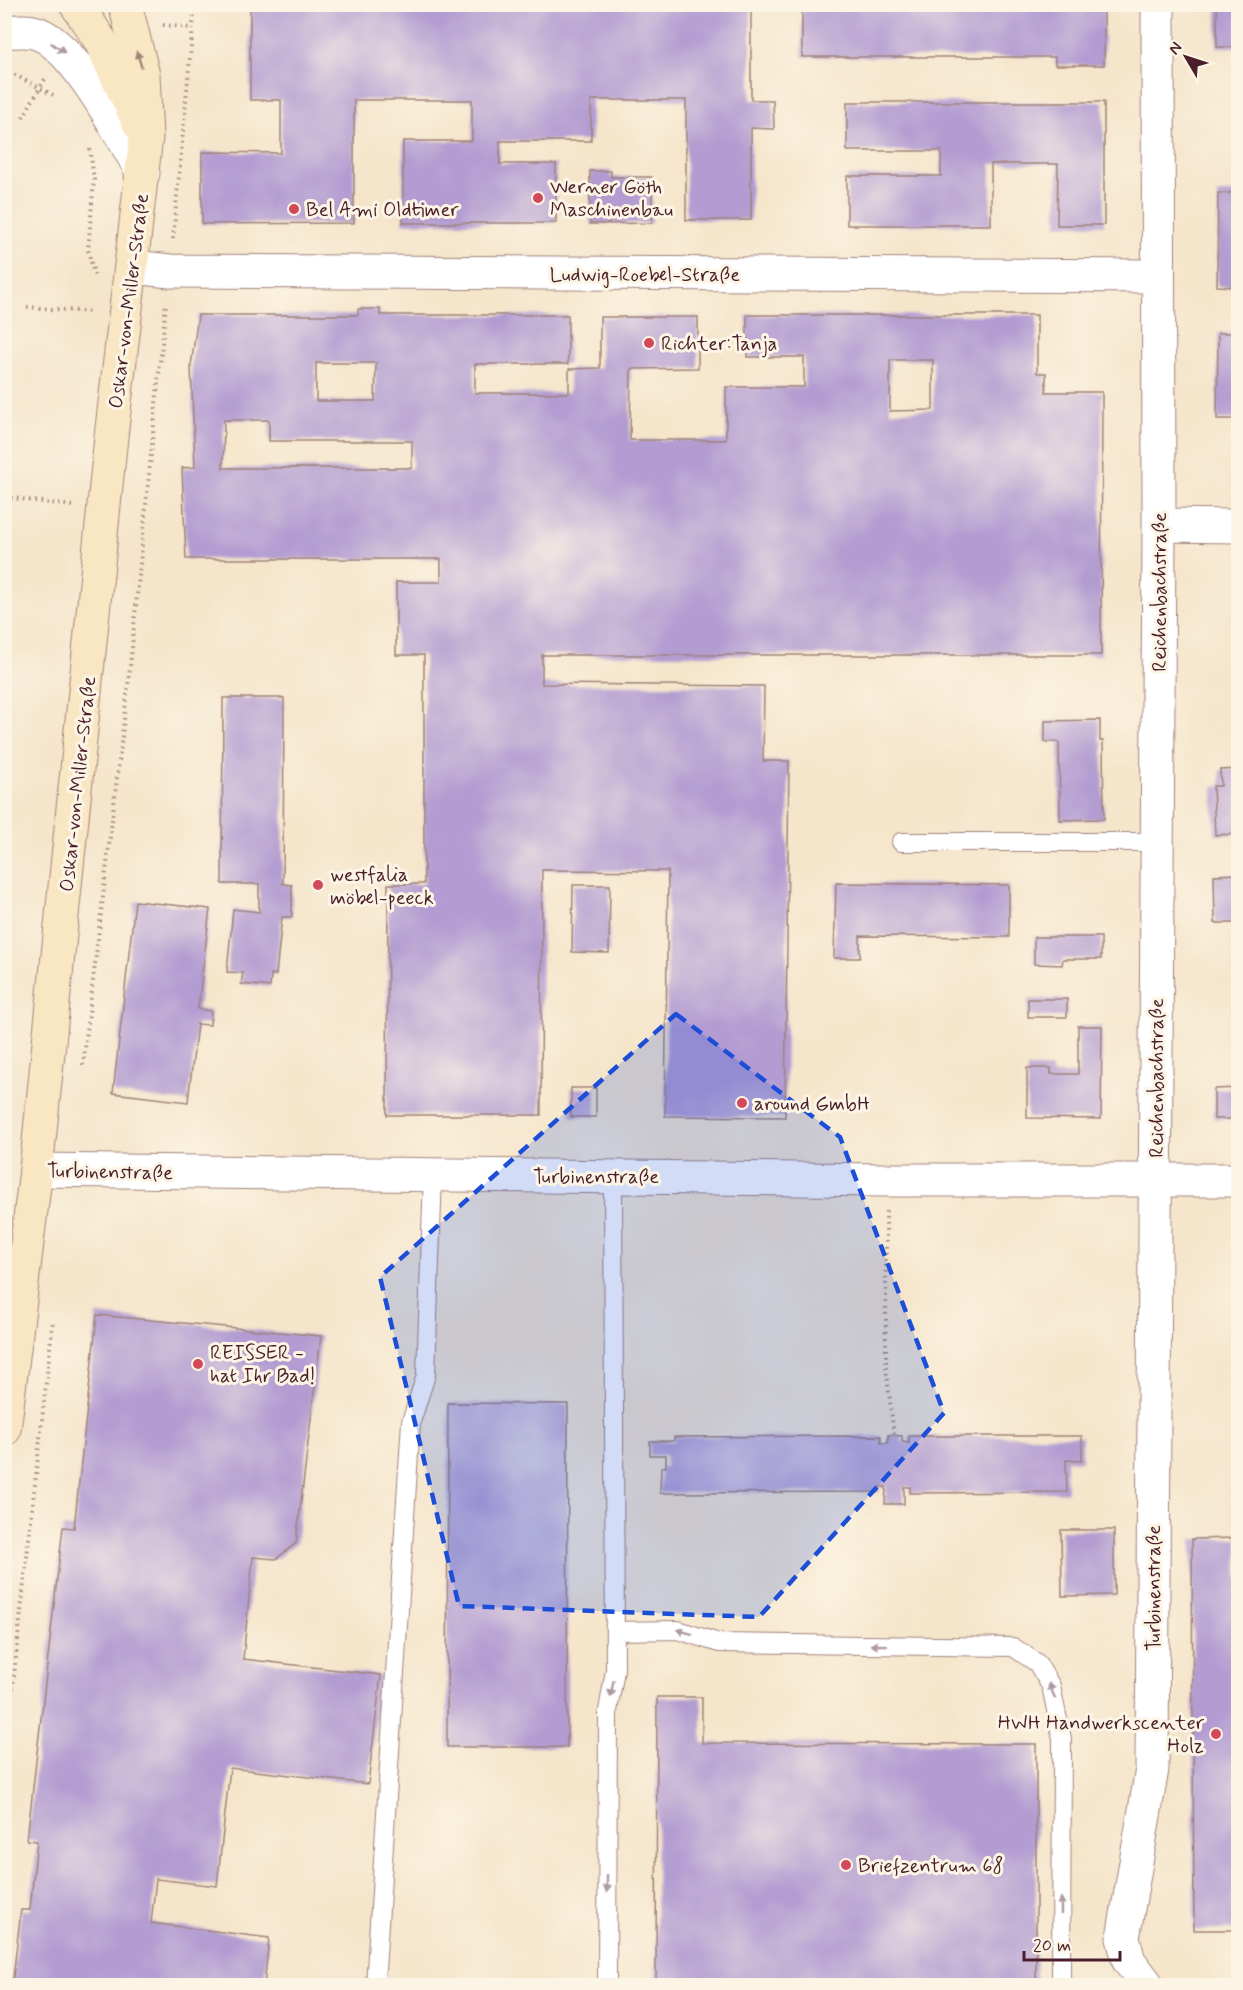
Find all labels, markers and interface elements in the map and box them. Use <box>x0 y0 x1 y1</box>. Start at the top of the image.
north arrow <box>1156 27 1216 87</box>
text: N <box>1164 38 1187 59</box>
one-way arrow <box>49 42 65 54</box>
one-way arrow <box>134 50 143 68</box>
place label: Werner Göth Maschinenbau <box>550 174 673 224</box>
marker: Werner Göth Maschinenbau <box>531 191 545 205</box>
street label: Oskar-von-Miller-Straße <box>103 192 156 410</box>
place label: Bel Ami Oldtimer <box>306 197 459 224</box>
marker: Bel Ami Oldtimer <box>287 202 301 216</box>
street label: Ludwig-Roebel-Straße <box>550 262 740 289</box>
place label: Richter:Tanja <box>661 331 777 358</box>
marker: Richter:Tanja <box>642 336 656 350</box>
street label: Reichenbachstraße <box>1147 512 1174 672</box>
street label: Oskar-von-Miller-Straße <box>54 675 103 893</box>
place label: westfalia möbel-peeck <box>330 862 434 912</box>
marker: westfalia möbel-peeck <box>311 878 325 892</box>
street label: Reichenbachstraße <box>1144 998 1171 1158</box>
place label: around GmbH <box>754 1091 870 1118</box>
marker: around GmbH <box>735 1096 749 1110</box>
street label: Turbinenstraße <box>47 1158 173 1187</box>
street label: Turbinenstraße <box>533 1164 659 1191</box>
place label: REISSER - hat Ihr Bad! <box>210 1340 315 1390</box>
marker: REISSER - hat Ihr Bad! <box>191 1357 205 1371</box>
street label: Turbinenstraße <box>1141 1525 1168 1651</box>
one-way arrow <box>676 1627 694 1637</box>
one-way arrow <box>869 1640 888 1650</box>
one-way arrow <box>607 1680 616 1699</box>
one-way arrow <box>1046 1682 1056 1700</box>
place label: HWH Handwerkscenter Holz <box>998 1710 1205 1760</box>
marker: HWH Handwerkscenter Holz <box>1209 1727 1223 1741</box>
place label: Briefzentrum 68 <box>858 1853 1003 1880</box>
marker: Briefzentrum 68 <box>839 1858 853 1872</box>
one-way arrow <box>602 1875 612 1894</box>
one-way arrow <box>1056 1897 1066 1916</box>
scale bar <box>1024 1924 1120 1962</box>
text: 20 m <box>1033 1934 1071 1958</box>

